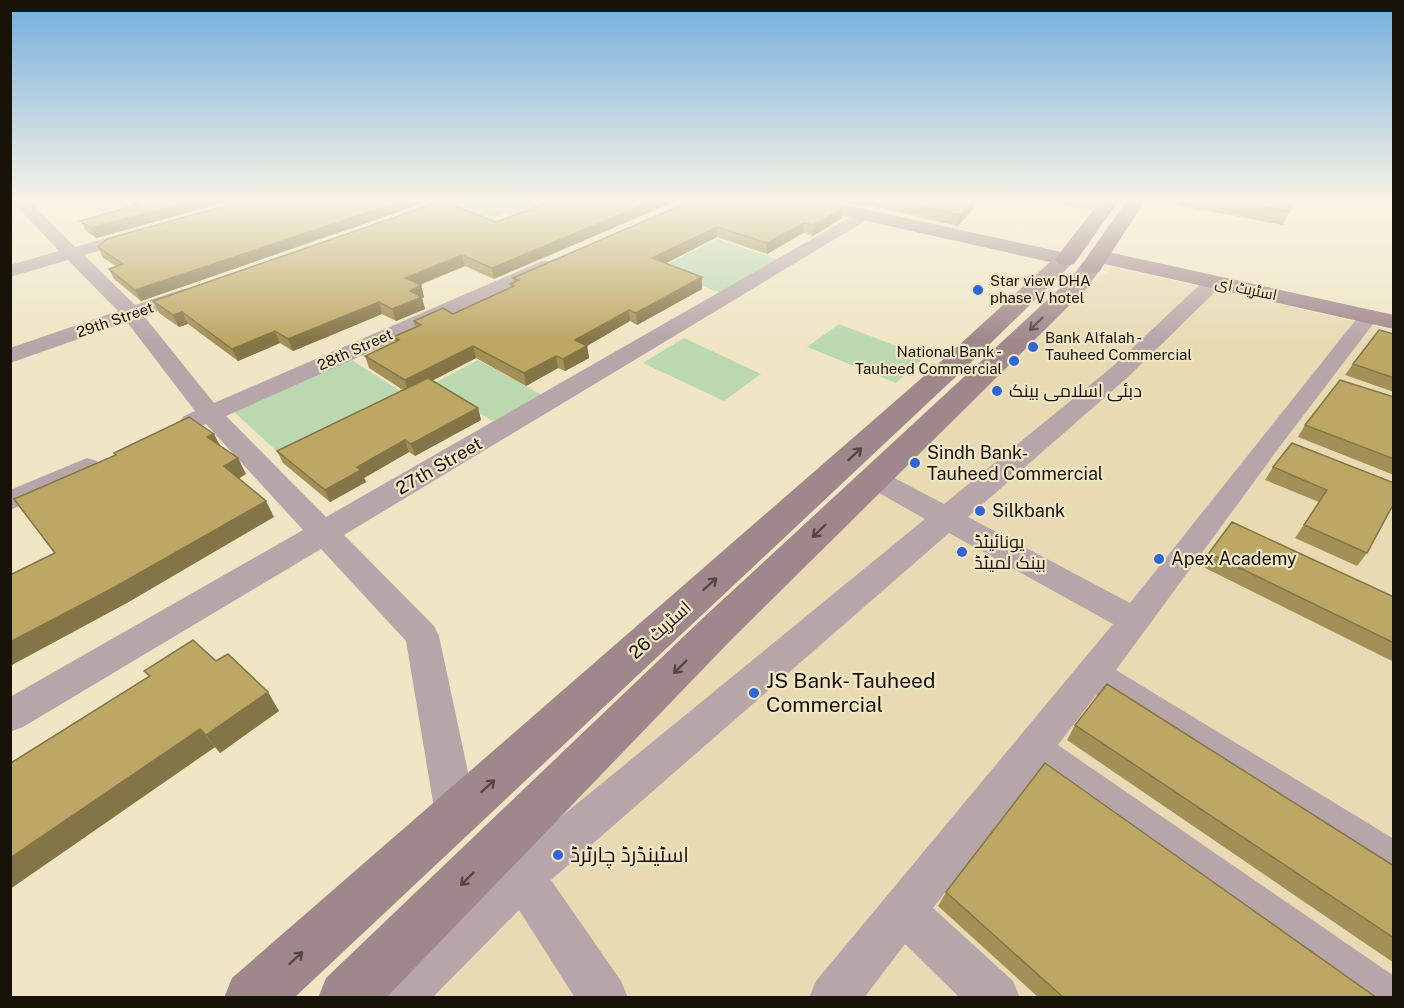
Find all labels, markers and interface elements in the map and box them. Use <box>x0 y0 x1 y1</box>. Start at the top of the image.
place label: Star view DHA phase V hotel <box>990 272 1091 306</box>
street label: اسٹریٹ ای <box>1213 274 1279 305</box>
marker: Star view DHA phase V hotel <box>971 283 985 297</box>
street label: 29th Street <box>74 298 156 341</box>
one-way arrow <box>1029 317 1044 331</box>
street label: 28th Street <box>315 325 395 374</box>
place label: Bank Alfalah - Tauheed Commercial <box>1045 329 1192 363</box>
marker: Bank Alfalah - Tauheed Commercial <box>1026 340 1040 354</box>
place label: National Bank - Tauheed Commercial <box>855 343 1002 377</box>
marker: National Bank - Tauheed Commercial <box>1007 354 1021 368</box>
place label: دبئی اسلامی بینک <box>1009 380 1142 402</box>
marker: دبئی اسلامی بینک <box>990 384 1004 398</box>
street label: 27th Street <box>392 433 486 499</box>
place label: Sindh Bank- Tauheed Commercial <box>927 442 1103 484</box>
one-way arrow <box>847 447 862 461</box>
marker: Sindh Bank- Tauheed Commercial <box>908 456 922 470</box>
place label: Silkbank <box>992 500 1065 521</box>
marker: Silkbank <box>973 504 987 518</box>
one-way arrow <box>812 523 827 538</box>
place label: یونائیٹڈ بینک لمیٹڈ <box>974 531 1046 573</box>
marker: یونائیٹڈ بینک لمیٹڈ <box>955 545 969 559</box>
place label: Apex Academy <box>1171 548 1297 569</box>
marker: Apex Academy <box>1152 552 1166 566</box>
one-way arrow <box>702 577 717 591</box>
street label: اسٹریٹ 26 <box>624 596 696 664</box>
one-way arrow <box>672 659 687 674</box>
place label: JS Bank- Tauheed Commercial <box>766 668 935 717</box>
marker: JS Bank- Tauheed Commercial <box>747 686 761 700</box>
one-way arrow <box>480 779 495 793</box>
place label: اسٹینڈرڈ چارٹرڈ <box>570 842 689 869</box>
marker: اسٹینڈرڈ چارٹرڈ <box>551 848 565 862</box>
one-way arrow <box>460 871 475 886</box>
one-way arrow <box>288 951 303 965</box>

